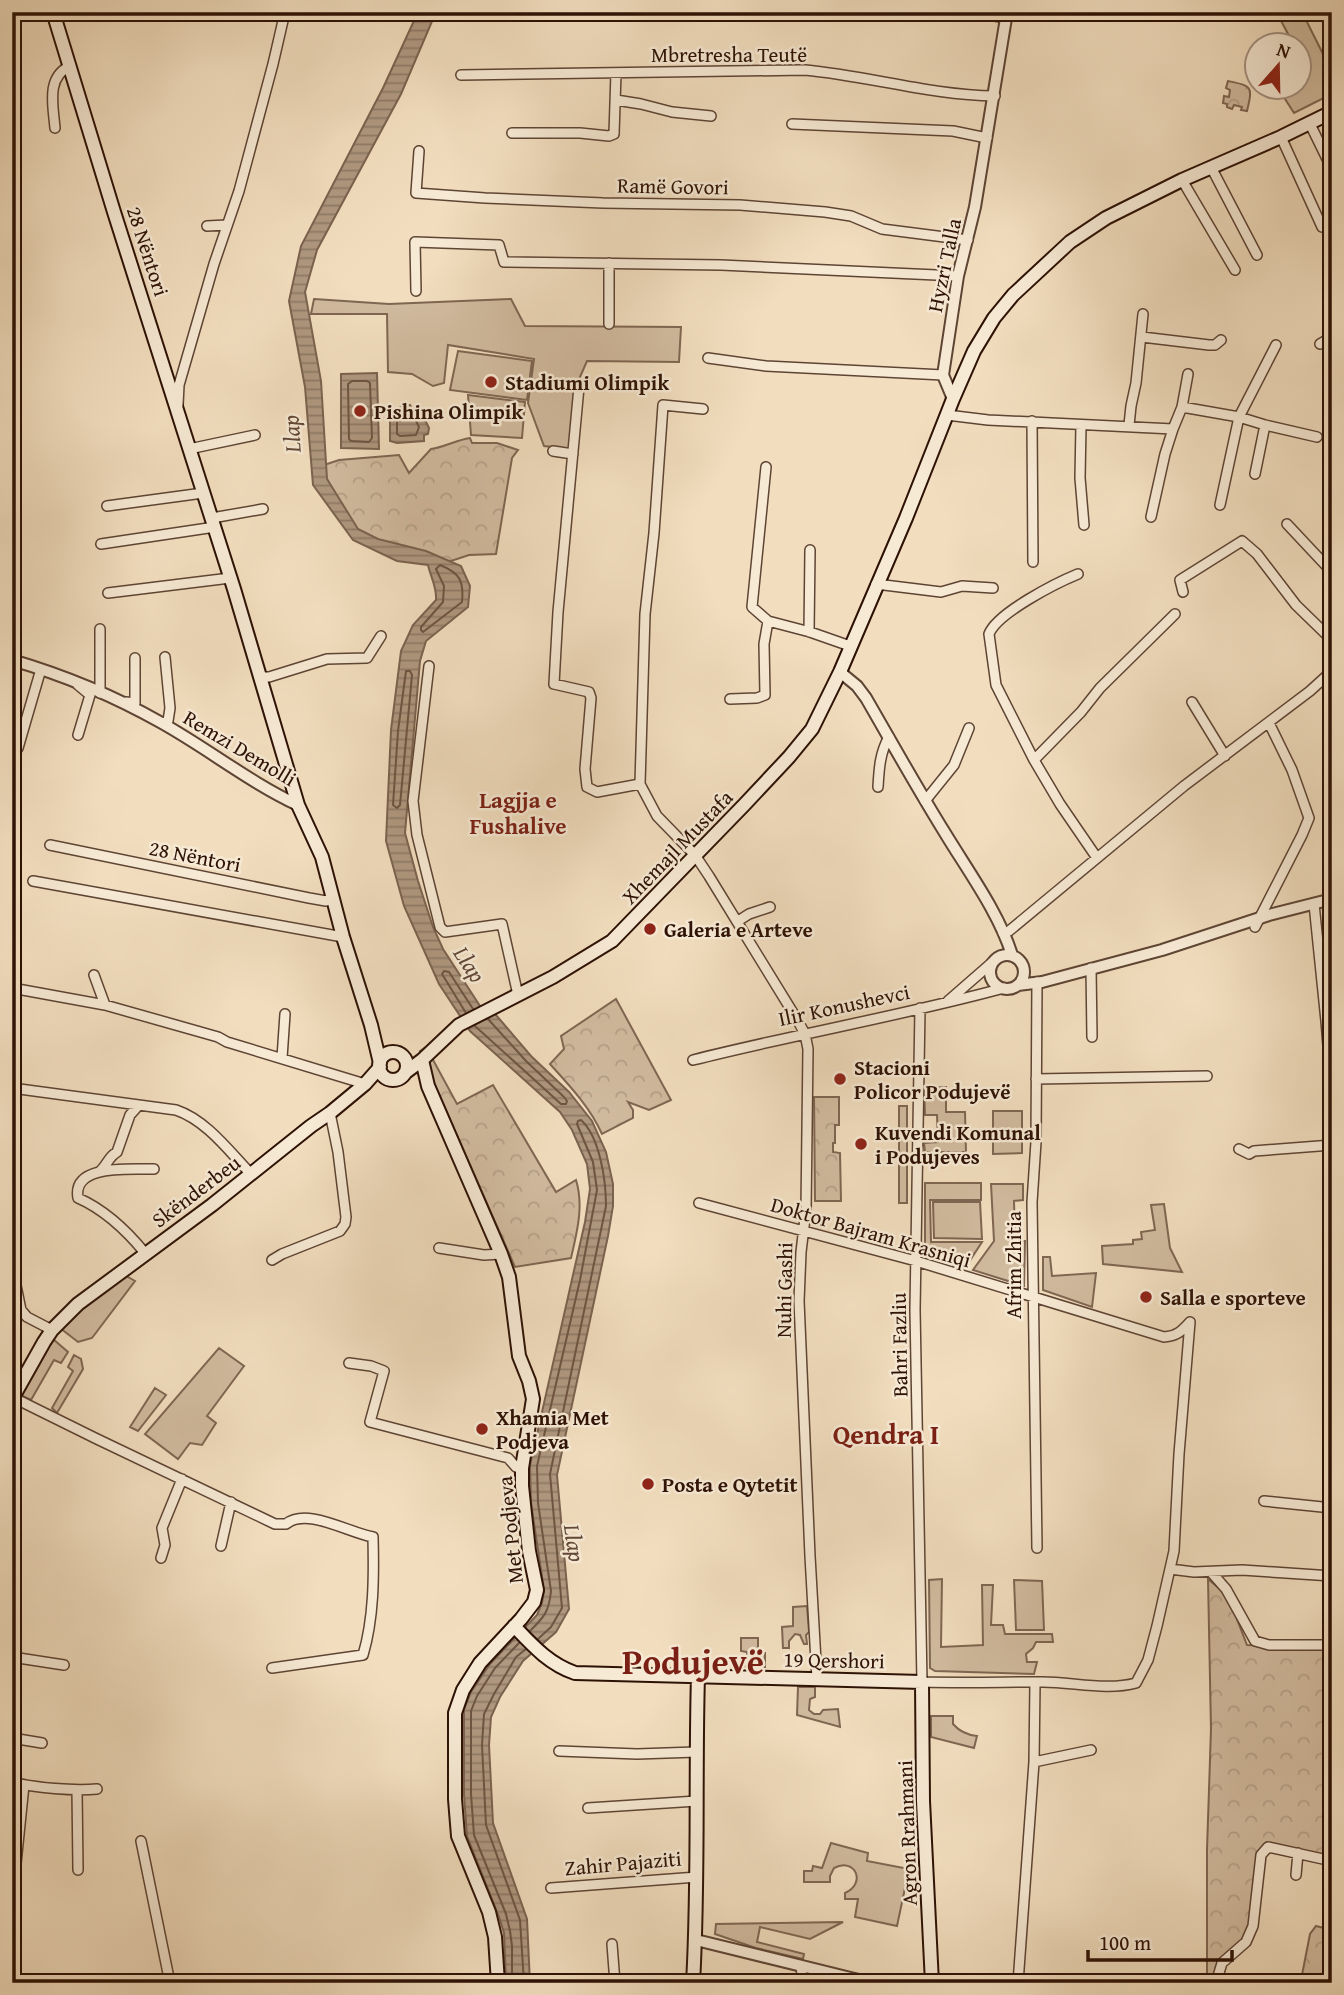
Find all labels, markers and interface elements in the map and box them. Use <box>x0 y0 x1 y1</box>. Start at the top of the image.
north arrow <box>1242 32 1312 102</box>
text: N <box>1273 35 1295 65</box>
street label: Mbretresha Teutë <box>651 39 807 70</box>
street label: Ramë Govori <box>617 170 729 202</box>
street label: 28 Nëntori <box>119 202 177 300</box>
street label: Hyzri Talla <box>919 215 969 315</box>
place label: Stadiumi Olimpik <box>505 367 670 398</box>
marker: Stadiumi Olimpik <box>483 374 499 390</box>
place label: Pishina Olimpik <box>374 396 524 427</box>
marker: Pishina Olimpik <box>352 403 368 419</box>
water label: Llap <box>273 414 309 455</box>
street label: Remzi Demolli <box>178 702 302 794</box>
district label: Lagjja e Fushalive <box>469 783 567 842</box>
street label: Xhemajl Mustafa <box>614 783 740 911</box>
street label: 28 Nëntori <box>146 832 244 880</box>
place label: Galeria e Arteve <box>664 914 813 945</box>
marker: Galeria e Arteve <box>642 921 658 937</box>
water label: Llap <box>445 938 494 989</box>
street label: Ilir Konushevci <box>775 976 913 1034</box>
place label: Stacioni Policor Podujevë <box>854 1052 1011 1107</box>
marker: Stacioni Policor Podujevë <box>832 1071 848 1087</box>
place label: Kuvendi Komunal i Podujeves <box>875 1117 1041 1172</box>
marker: Kuvendi Komunal i Podujeves <box>853 1136 869 1152</box>
street label: Skënderbeu <box>145 1147 248 1235</box>
street label: Doktor Bajram Krasniqi <box>767 1189 975 1275</box>
street label: Afrim Zhitia <box>998 1211 1029 1319</box>
street label: Nuhi Gashi <box>768 1242 800 1338</box>
place label: Salla e sporteve <box>1160 1282 1306 1313</box>
marker: Salla e sporteve <box>1138 1289 1154 1305</box>
street label: Bahri Fazliu <box>883 1292 915 1398</box>
place label: Xhamia Met Podjeva <box>496 1402 609 1457</box>
district label: Qendra I <box>833 1413 939 1454</box>
marker: Xhamia Met Podjeva <box>474 1421 490 1437</box>
place label: Posta e Qytetit <box>662 1469 797 1500</box>
street label: Met Podjeva <box>489 1475 531 1585</box>
marker: Posta e Qytetit <box>640 1476 656 1492</box>
water label: Llap <box>556 1521 594 1564</box>
district label: Podujevë <box>622 1636 764 1687</box>
street label: 19 Qershori <box>783 1644 885 1676</box>
street label: Agron Rrahmani <box>889 1760 925 1906</box>
street label: Zahir Pajaziti <box>563 1842 683 1884</box>
scale bar <box>1088 1918 1232 1962</box>
text: 100 m <box>1099 1927 1151 1958</box>

